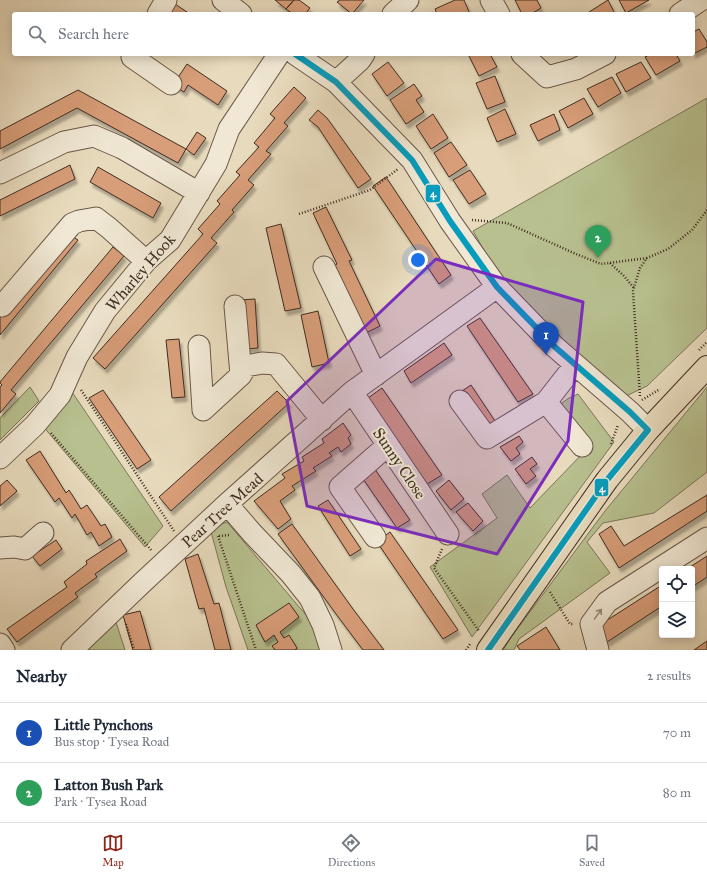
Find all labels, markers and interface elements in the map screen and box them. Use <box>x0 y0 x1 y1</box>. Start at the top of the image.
search box <box>12 12 695 56</box>
icon: search <box>26 23 48 45</box>
text: Search here <box>58 25 129 43</box>
line badge: 4 <box>425 184 441 203</box>
text: 4 <box>430 187 437 201</box>
pin: 2 <box>585 225 611 258</box>
street label: Wharley Hook <box>102 229 179 315</box>
your location <box>408 250 428 270</box>
pin: 1 <box>533 322 559 355</box>
street label: Sunny Close <box>369 424 430 503</box>
street label: Pear Tree Mead <box>178 469 267 552</box>
line badge: 4 <box>594 478 609 497</box>
text: 4 <box>599 482 606 496</box>
map controls <box>659 566 695 638</box>
button: locate <box>659 566 695 602</box>
button: layers <box>659 602 695 638</box>
one-way arrow <box>594 609 602 620</box>
text: Nearby <box>16 666 67 687</box>
text: 2 results <box>647 668 691 684</box>
text: Little Pynchons <box>54 716 153 734</box>
text: 1 <box>26 725 32 741</box>
text: 70 m <box>663 725 691 741</box>
text: Bus stop · Tysea Road <box>54 734 169 750</box>
text: Latton Bush Park <box>54 776 163 794</box>
text: 2 <box>26 785 32 801</box>
text: 80 m <box>663 785 691 801</box>
text: Park · Tysea Road <box>54 794 147 810</box>
tab: Map <box>102 832 124 869</box>
tab: Directions <box>328 832 375 869</box>
tab: Saved <box>579 832 605 869</box>

